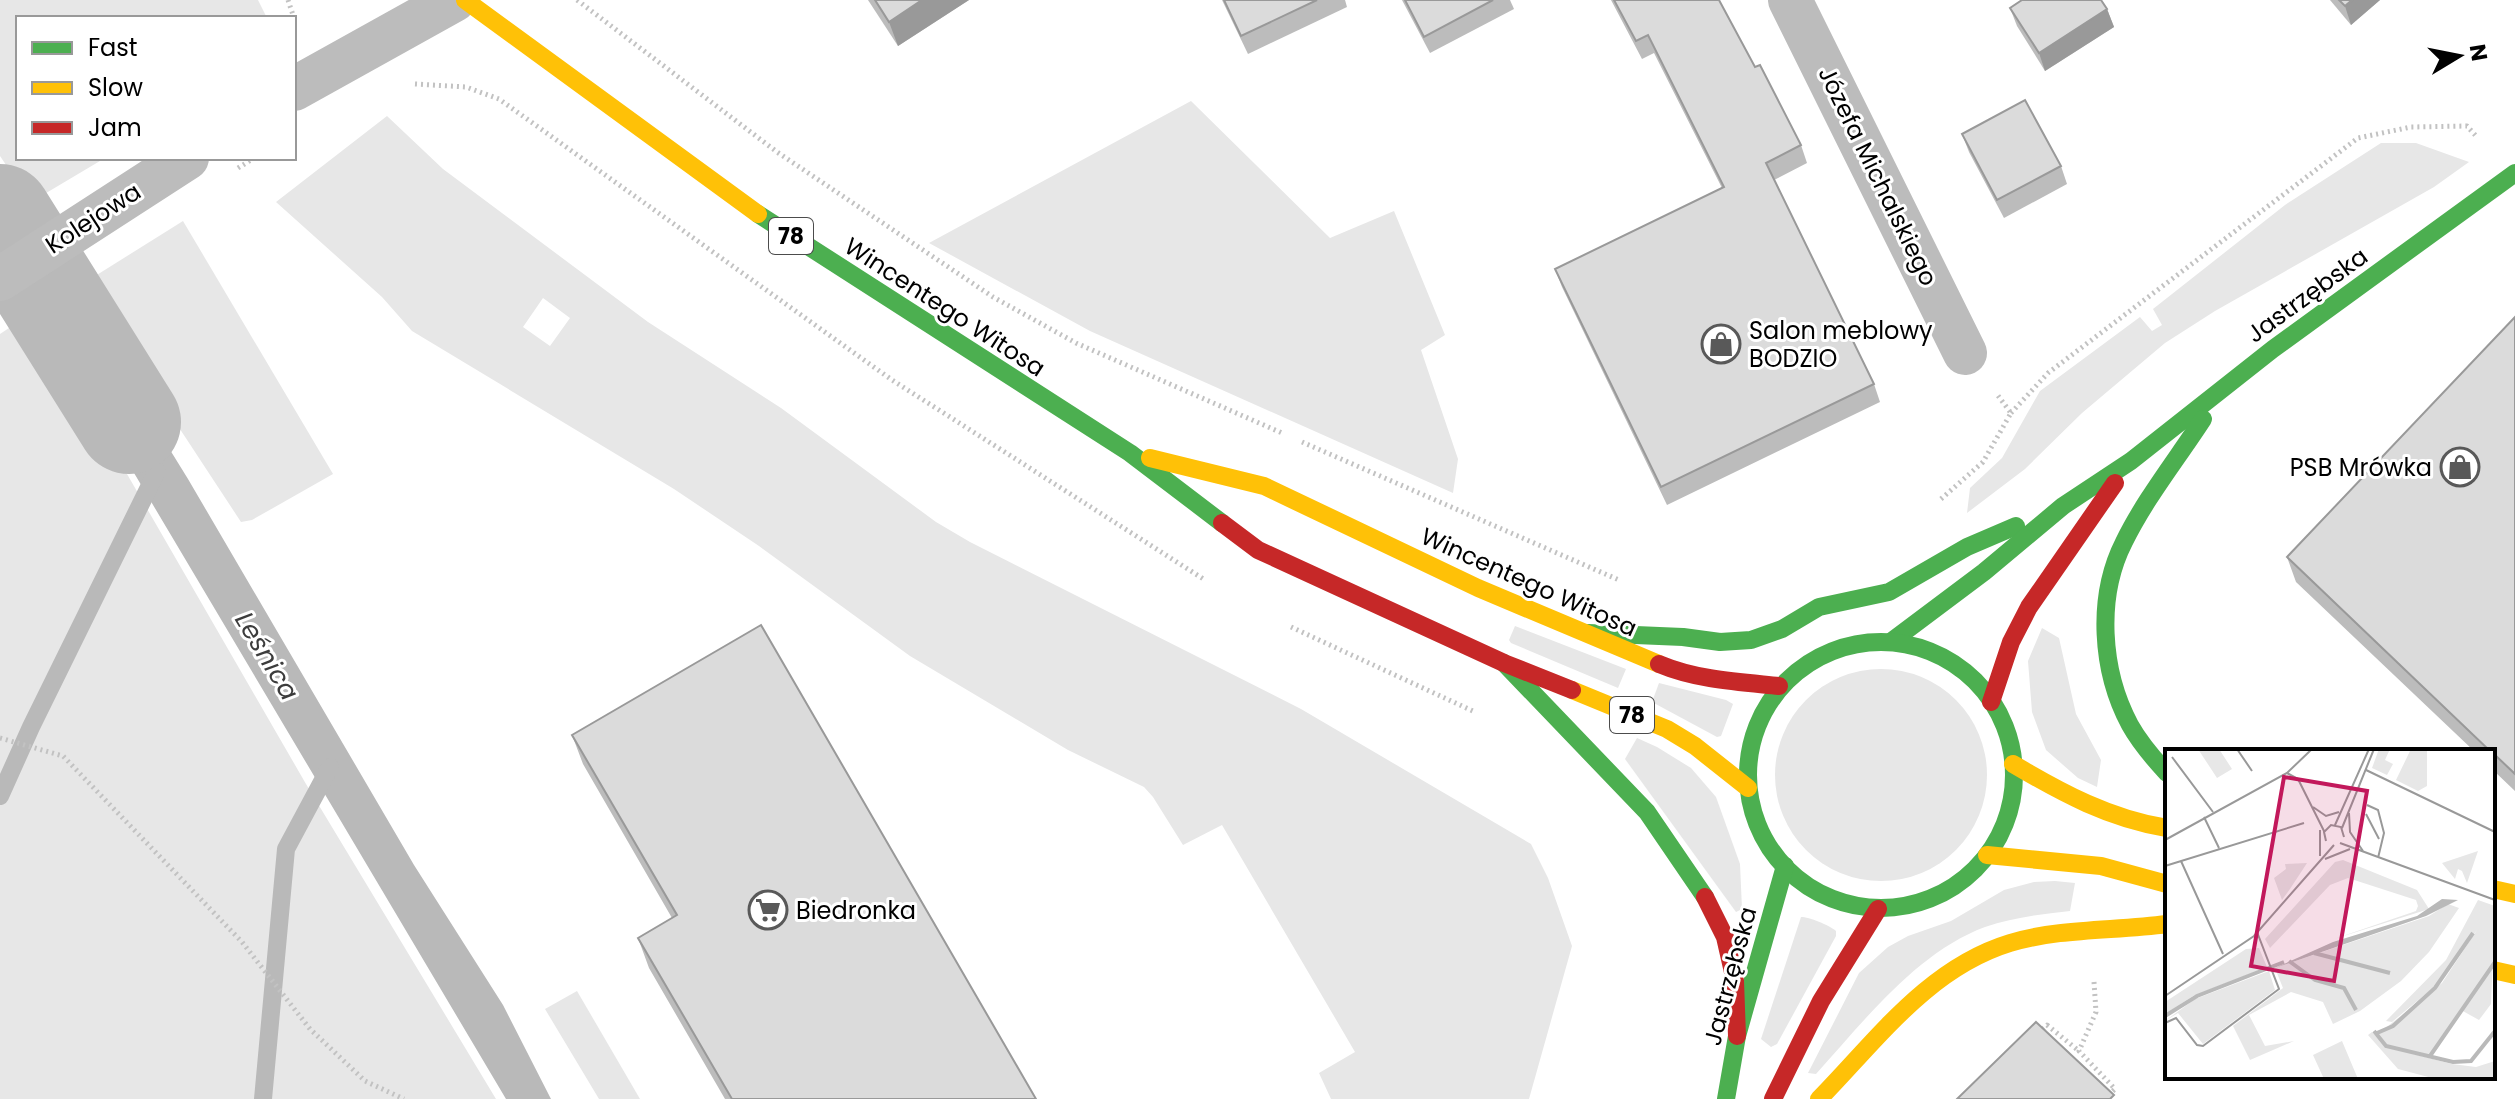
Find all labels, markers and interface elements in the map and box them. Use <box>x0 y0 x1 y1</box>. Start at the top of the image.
legend <box>16 16 296 160</box>
north arrow <box>2419 16 2499 96</box>
text: Fast <box>88 31 138 64</box>
text: N <box>2462 42 2495 63</box>
street label: Józefa Michalskiego <box>1811 61 1945 291</box>
text: Slow <box>88 71 143 104</box>
text: Jam <box>88 111 142 144</box>
street label: Kolejowa <box>39 175 147 261</box>
road number: 78 <box>769 218 813 254</box>
street label: Wincentego Witosa <box>838 230 1052 384</box>
street label: Jastrzębska <box>2240 240 2374 350</box>
place label: Salon meblowy BODZIO <box>1749 314 1933 375</box>
shop icon: Salon meblowy BODZIO <box>1700 323 1742 365</box>
shop icon: PSB Mrówka <box>2439 446 2481 488</box>
place label: PSB Mrówka <box>2290 451 2432 484</box>
street label: Wincentego Witosa <box>1416 519 1642 645</box>
water label: Leśnica <box>227 605 307 707</box>
road number: 78 <box>1610 697 1654 733</box>
inset map <box>2165 749 2495 1079</box>
supermarket icon: Biedronka <box>747 889 789 931</box>
place label: Biedronka <box>796 894 916 927</box>
street label: Jastrzębska <box>1696 903 1764 1049</box>

